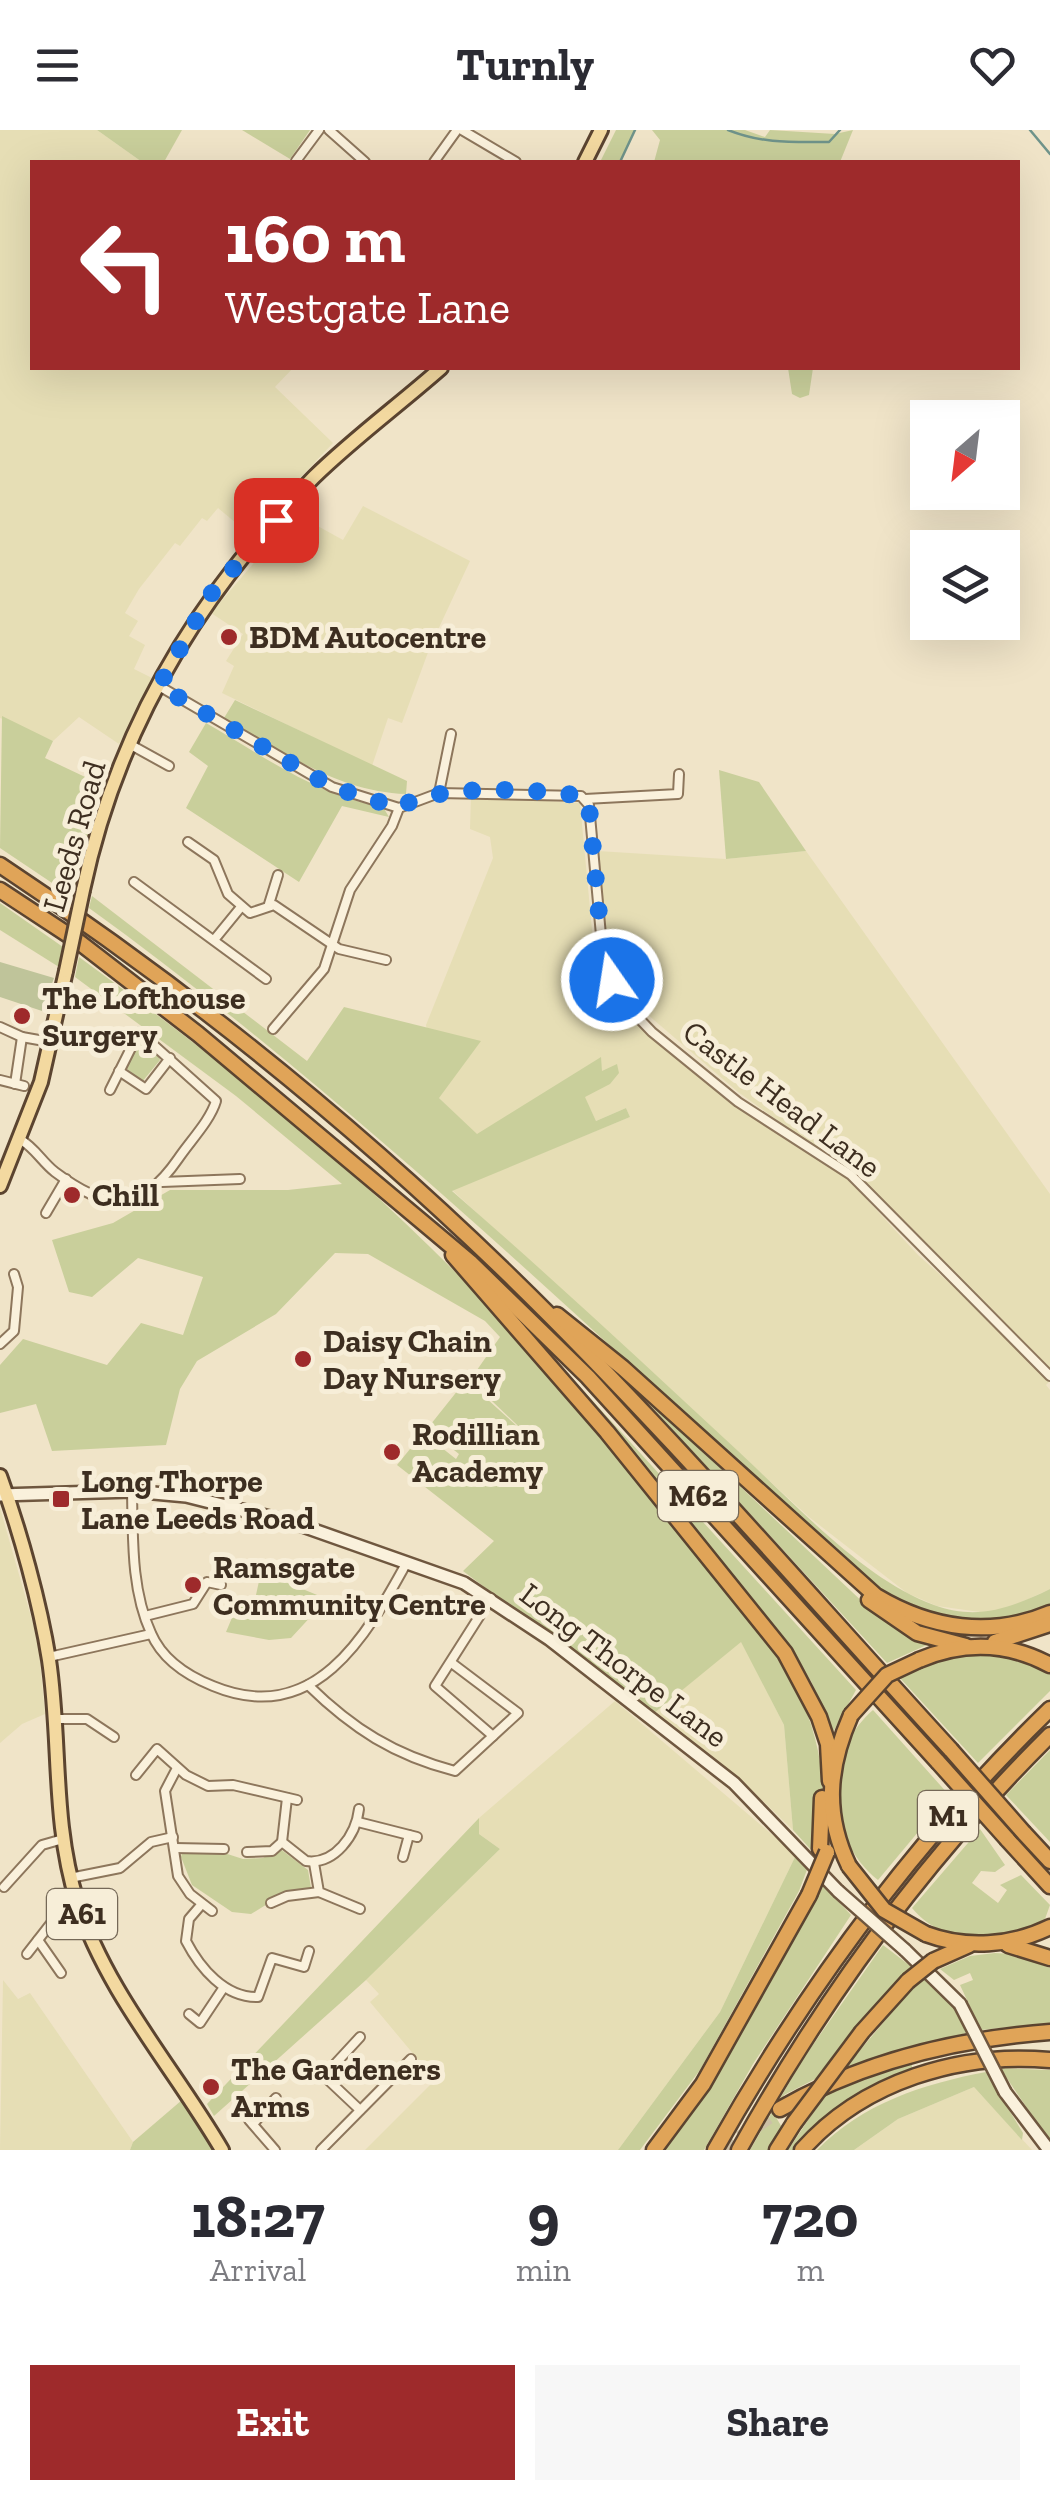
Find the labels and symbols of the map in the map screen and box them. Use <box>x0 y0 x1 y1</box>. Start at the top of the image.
north arrow <box>910 400 1020 510</box>
pin <box>234 478 319 563</box>
place label: BDM Autocentre <box>249 618 486 656</box>
marker: BDM Autocentre <box>218 626 240 648</box>
street label: Leeds Road <box>34 756 114 916</box>
position arrow <box>560 928 664 1032</box>
place label: The Lofthouse Surgery <box>42 979 245 1054</box>
marker: The Lofthouse Surgery <box>11 1005 33 1027</box>
street label: Castle Head Lane <box>676 1012 888 1186</box>
place label: Chill <box>92 1176 159 1214</box>
marker: Chill <box>61 1184 83 1206</box>
place label: Daisy Chain Day Nursery <box>323 1322 501 1397</box>
marker: Daisy Chain Day Nursery <box>292 1348 314 1370</box>
place label: Rodillian Academy <box>412 1415 543 1490</box>
marker: Rodillian Academy <box>381 1441 403 1463</box>
place label: Long Thorpe Lane Leeds Road <box>81 1462 315 1537</box>
road number: M62 <box>658 1471 738 1521</box>
marker: Long Thorpe Lane Leeds Road <box>50 1488 72 1510</box>
place label: Ramsgate Community Centre <box>213 1548 486 1623</box>
marker: Ramsgate Community Centre <box>182 1574 204 1596</box>
street label: Long Thorpe Lane <box>513 1575 735 1755</box>
road number: M1 <box>918 1791 978 1841</box>
road number: A61 <box>47 1889 117 1939</box>
place label: The Gardeners Arms <box>231 2050 441 2125</box>
marker: The Gardeners Arms <box>200 2076 222 2098</box>

